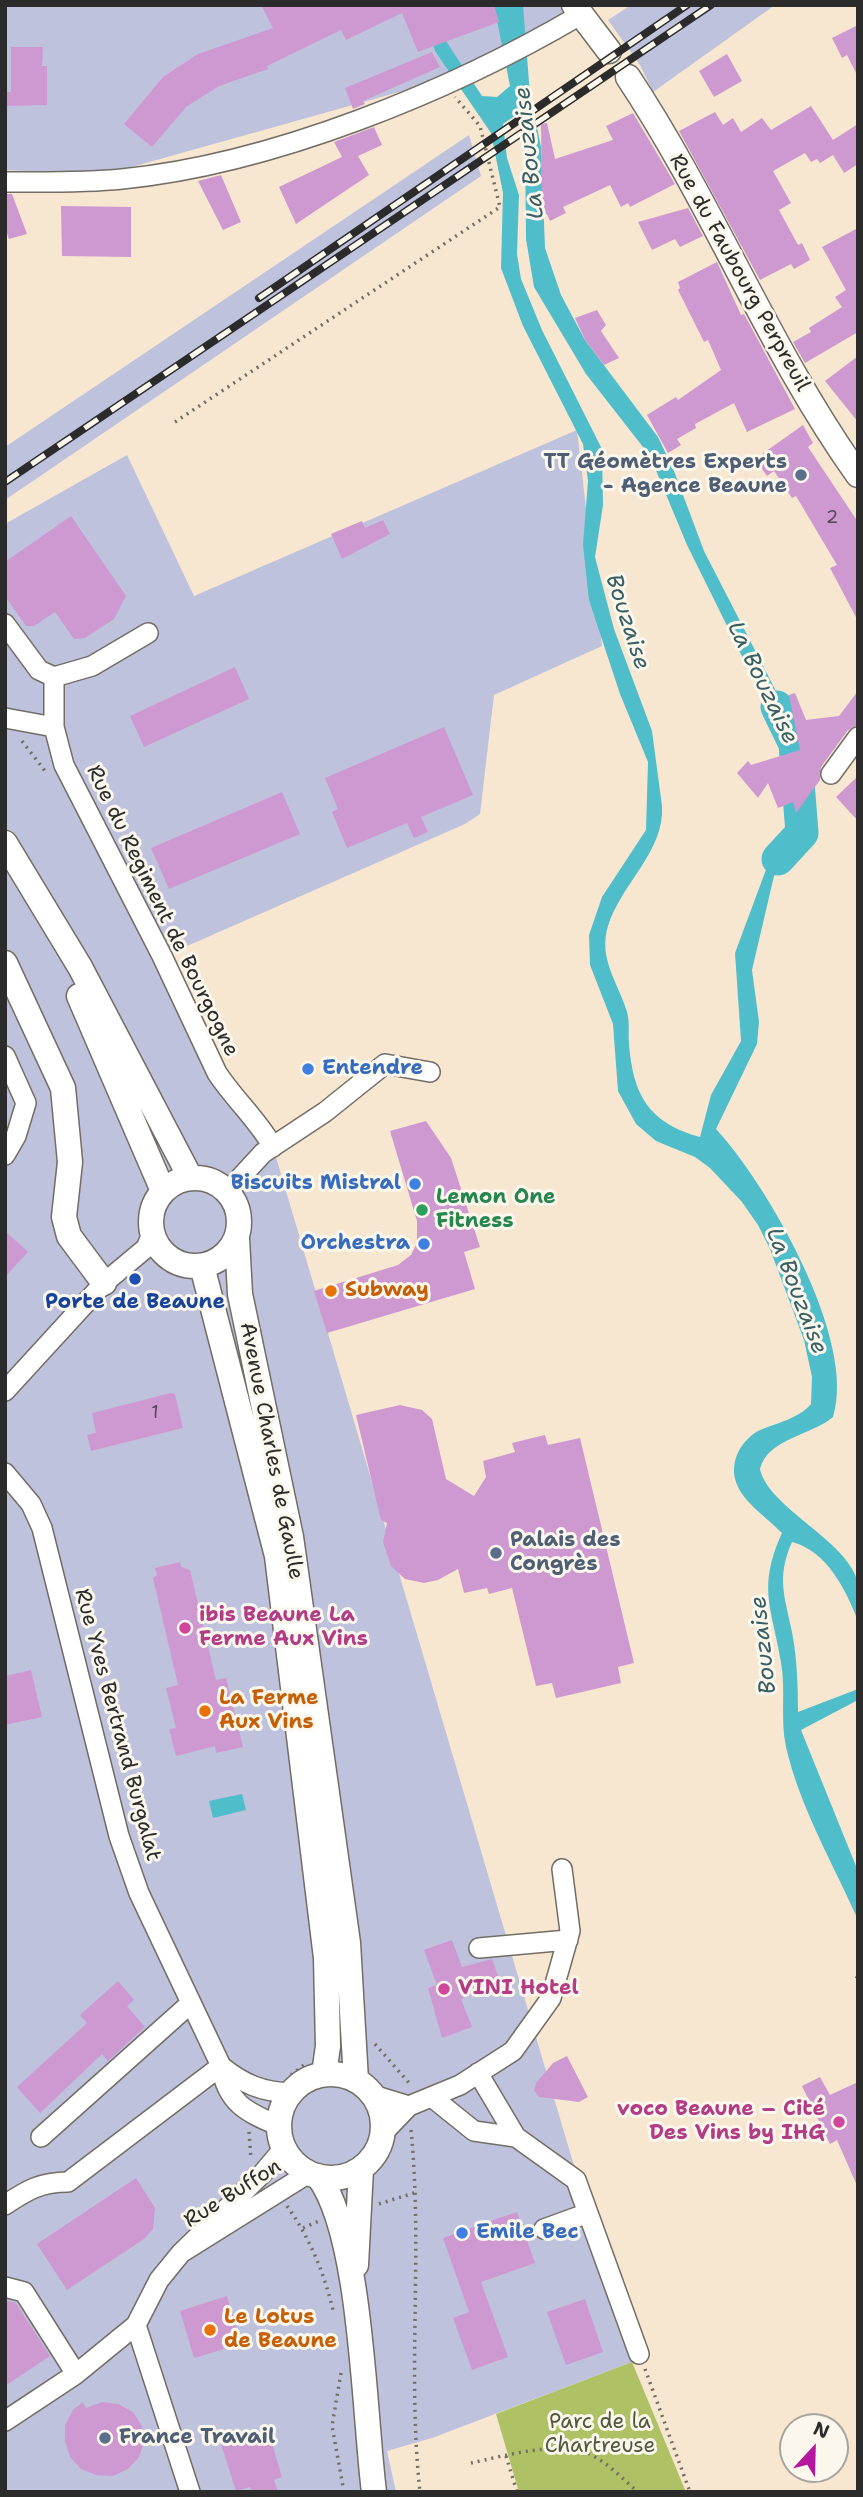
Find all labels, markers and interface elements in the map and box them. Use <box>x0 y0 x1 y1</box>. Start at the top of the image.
water label: La Bouzaise <box>509 85 551 221</box>
street label: Rue du Faubourg Perpreuil <box>663 150 815 396</box>
place label: TT Géomètres Experts - Agence Beaune <box>544 450 787 500</box>
marker: TT Géomètres Experts - Agence Beaune <box>793 467 809 483</box>
house number: 2 <box>826 507 838 529</box>
water label: Bouzaise <box>599 571 655 673</box>
water label: La Bouzaise <box>720 617 804 749</box>
street label: Rue du Regiment de Bourgogne <box>80 761 244 1061</box>
place label: Entendre <box>322 1056 423 1082</box>
marker: Entendre <box>300 1061 316 1077</box>
place label: Biscuits Mistral <box>231 1171 401 1197</box>
marker: Biscuits Mistral <box>407 1176 423 1192</box>
place label: Lemon One Fitness <box>436 1185 556 1235</box>
marker: Lemon One Fitness <box>414 1202 430 1218</box>
water label: La Bouzaise <box>759 1224 833 1358</box>
place label: Orchestra <box>301 1231 410 1257</box>
marker: Orchestra <box>416 1236 432 1252</box>
marker: Porte de Beaune <box>127 1271 143 1287</box>
place label: Subway <box>345 1278 429 1304</box>
marker: Subway <box>323 1283 339 1299</box>
place label: Porte de Beaune <box>45 1290 225 1316</box>
street label: Avenue Charles de Gaulle <box>234 1320 308 1582</box>
house number: 1 <box>151 1402 159 1424</box>
place label: Palais des Congrès <box>510 1528 621 1578</box>
marker: Palais des Congrès <box>488 1545 504 1561</box>
street label: Rue Yves Bertrand Burgalat <box>68 1586 166 1864</box>
water label: Bouzaise <box>745 1594 783 1696</box>
place label: ibis Beaune La Ferme Aux Vins <box>199 1603 368 1653</box>
marker: ibis Beaune La Ferme Aux Vins <box>177 1620 193 1636</box>
place label: La Ferme Aux Vins <box>219 1686 319 1736</box>
marker: La Ferme Aux Vins <box>197 1703 213 1719</box>
place label: VINI Hotel <box>458 1976 579 2002</box>
marker: VINI Hotel <box>436 1981 452 1997</box>
place label: voco Beaune – Cité Des Vins by IHG <box>617 2097 825 2147</box>
marker: voco Beaune – Cité Des Vins by IHG <box>831 2114 847 2130</box>
street label: Rue Buffon <box>180 2154 286 2234</box>
place label: Emile Bec <box>476 2220 579 2246</box>
marker: Emile Bec <box>454 2225 470 2241</box>
place label: Le Lotus de Beaune <box>224 2305 337 2355</box>
marker: Le Lotus de Beaune <box>202 2322 218 2338</box>
park label: Parc de la Chartreuse <box>545 2410 655 2460</box>
north arrow <box>779 2413 849 2483</box>
text: N <box>810 2416 833 2444</box>
place label: France Travail <box>119 2425 275 2451</box>
marker: France Travail <box>97 2430 113 2446</box>

